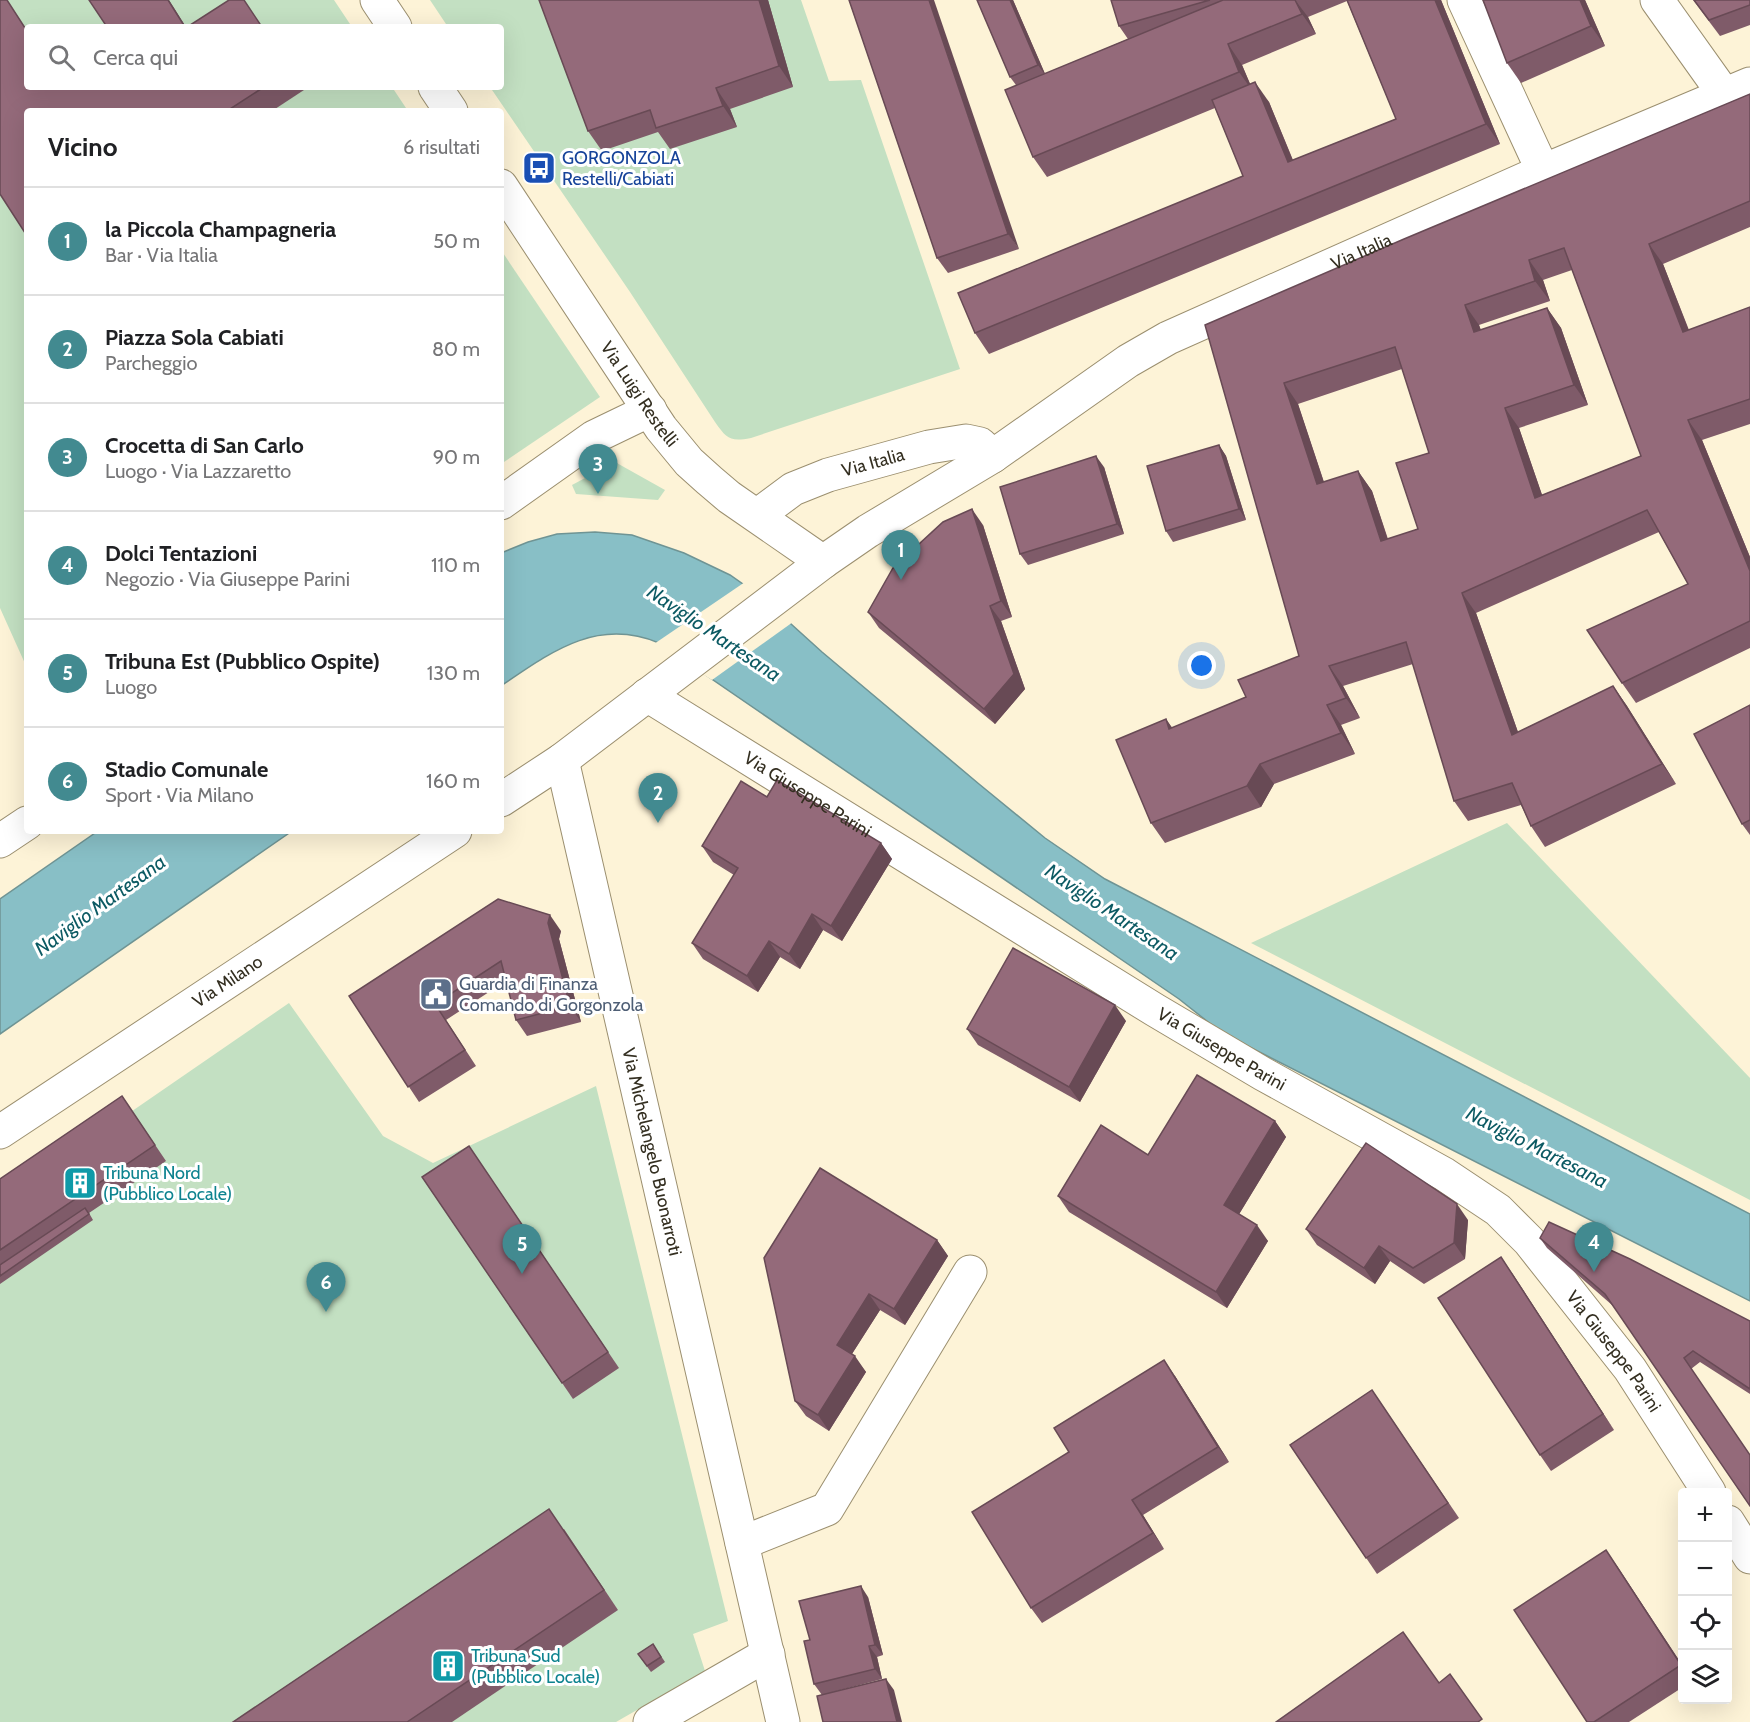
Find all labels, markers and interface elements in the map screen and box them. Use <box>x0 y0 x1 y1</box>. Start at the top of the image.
search box <box>24 24 504 90</box>
icon: search <box>45 41 78 74</box>
text: Cerca qui <box>93 44 178 71</box>
text: Vicino <box>48 131 117 163</box>
text: 6 risultati <box>403 135 480 159</box>
place label: GORGONZOLA Restelli/Cabiati <box>562 147 681 190</box>
bus stop icon: GORGONZOLA Restelli/Cabiati <box>521 150 557 186</box>
text: la Piccola Champagneria <box>105 216 336 243</box>
text: 1 <box>64 229 71 253</box>
text: 50 m <box>433 229 480 253</box>
street label: Via Italia <box>1328 229 1396 275</box>
text: Bar · Via Italia <box>105 243 218 267</box>
text: Piazza Sola Cabiati <box>105 324 284 351</box>
text: 2 <box>62 337 73 361</box>
text: 80 m <box>432 337 480 361</box>
street label: Via Luigi Restelli <box>596 337 683 451</box>
text: Parcheggio <box>105 351 198 375</box>
text: Crocetta di San Carlo <box>105 432 304 459</box>
street label: Via Italia <box>839 443 907 482</box>
pin: 3 <box>578 444 618 494</box>
text: 3 <box>62 445 73 469</box>
text: 90 m <box>433 445 480 469</box>
text: Luogo · Via Lazzaretto <box>105 459 291 483</box>
pin: 1 <box>882 530 920 580</box>
text: Dolci Tentazioni <box>105 540 257 567</box>
text: 4 <box>61 553 74 577</box>
text: 110 m <box>431 553 480 577</box>
text: Negozio · Via Giuseppe Parini <box>105 567 350 591</box>
water label: Naviglio Martesana <box>643 579 785 687</box>
text: Tribuna Est (Pubblico Ospite) <box>105 648 380 675</box>
your location <box>1187 651 1216 680</box>
text: 5 <box>62 661 73 685</box>
text: 130 m <box>427 661 480 685</box>
text: Luogo <box>105 675 157 699</box>
street label: Via Giuseppe Parini <box>740 747 875 842</box>
text: Stadio Comunale <box>105 756 268 783</box>
text: 6 <box>62 769 73 793</box>
text: 160 m <box>426 769 480 793</box>
pin: 2 <box>638 774 678 823</box>
text: Sport · Via Milano <box>105 783 254 807</box>
water label: Naviglio Martesana <box>30 849 170 961</box>
water label: Naviglio Martesana <box>1041 858 1183 966</box>
street label: Via Milano <box>188 950 267 1012</box>
place label: Guardia di Finanza Comando di Gorgonzola <box>459 973 644 1016</box>
public building icon: Guardia di Finanza Comando di Gorgonzola <box>418 976 454 1012</box>
street label: Via Giuseppe Parini <box>1153 1003 1290 1096</box>
street label: Via Michelangelo Buonarroti <box>617 1046 687 1258</box>
water label: Naviglio Martesana <box>1462 1101 1612 1193</box>
place label: Tribuna Nord (Pubblico Locale) <box>103 1162 232 1205</box>
building icon: Tribuna Nord (Pubblico Locale) <box>62 1165 98 1201</box>
pin: 4 <box>1574 1222 1614 1272</box>
pin: 5 <box>502 1224 542 1274</box>
pin: 6 <box>306 1262 346 1312</box>
street label: Via Giuseppe Parini <box>1561 1286 1666 1416</box>
map controls <box>1678 1488 1732 1704</box>
button: + <box>1678 1488 1732 1542</box>
button: − <box>1678 1542 1732 1596</box>
button: locate <box>1678 1596 1732 1650</box>
place label: Tribuna Sud (Pubblico Locale) <box>471 1645 600 1688</box>
building icon: Tribuna Sud (Pubblico Locale) <box>430 1648 466 1684</box>
button: layers <box>1678 1650 1732 1704</box>

